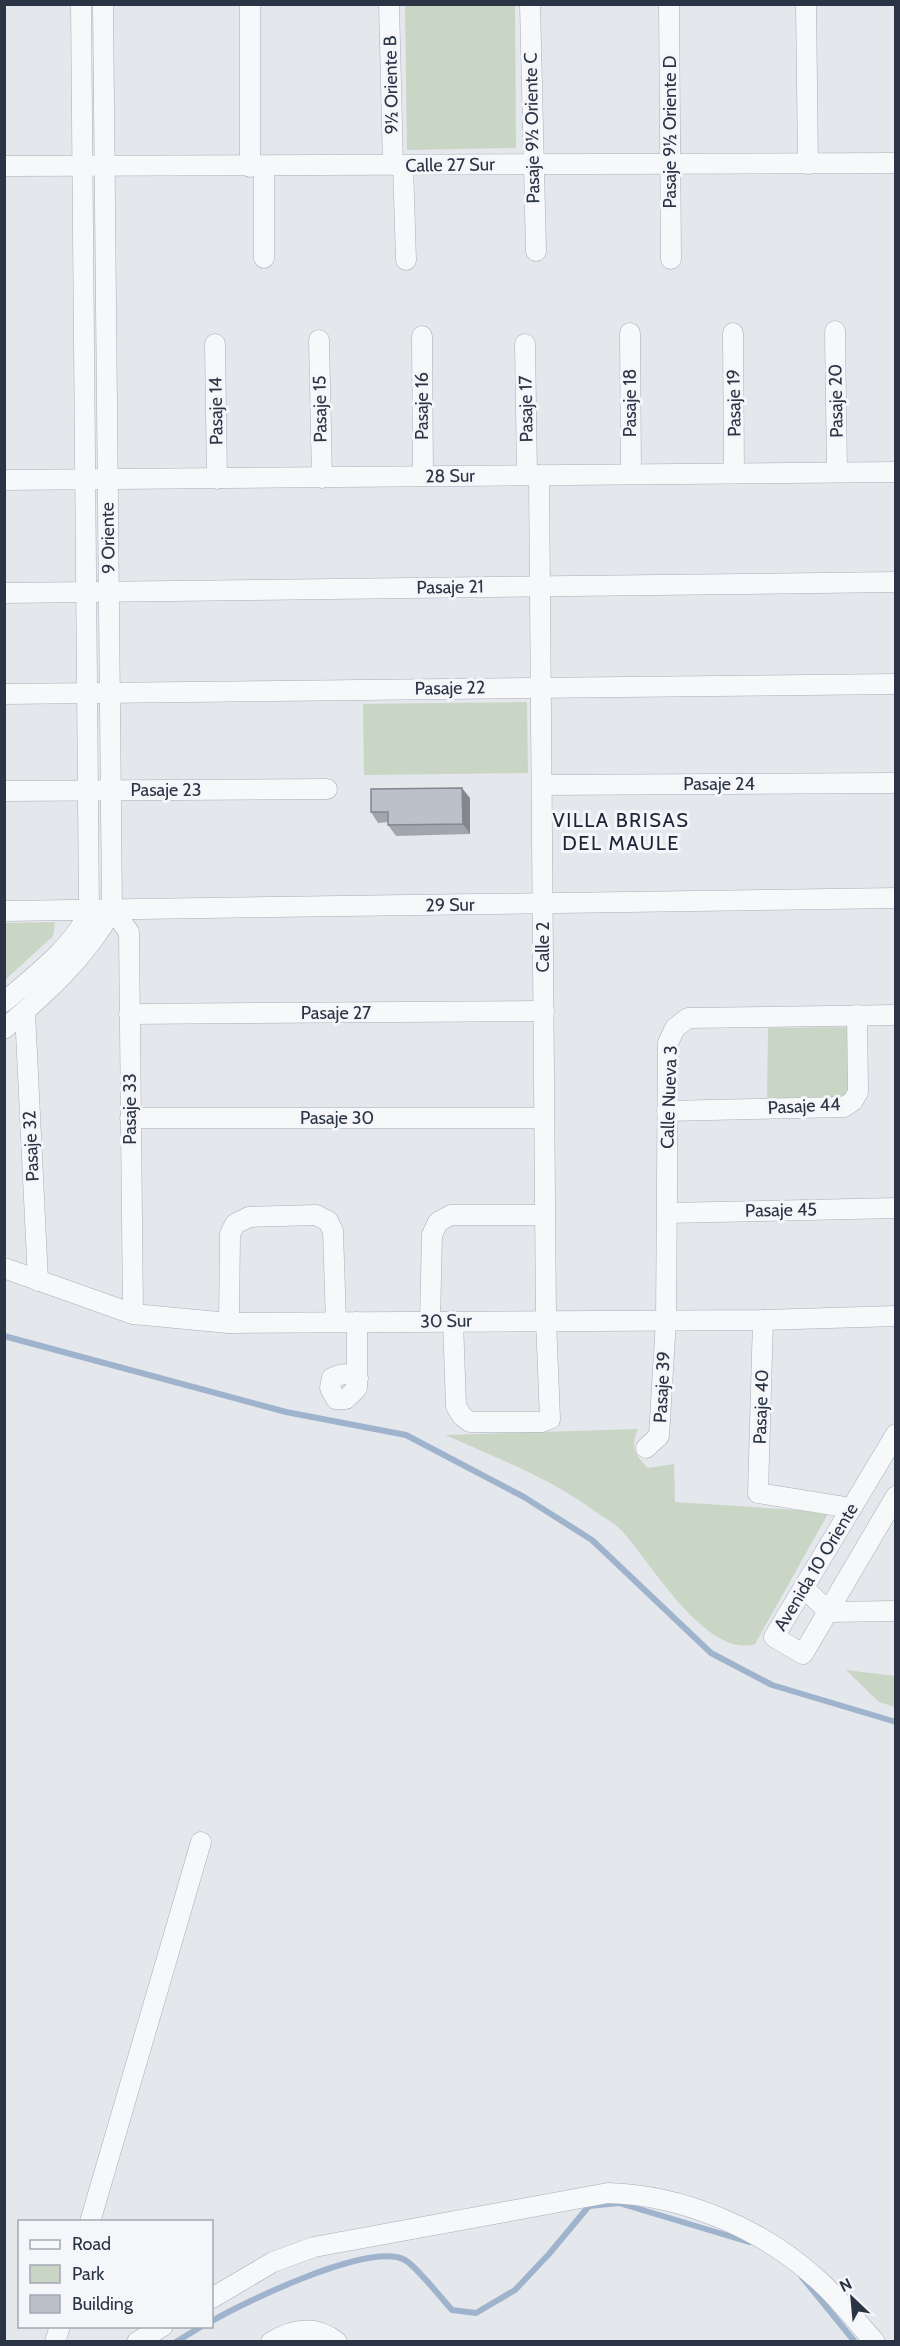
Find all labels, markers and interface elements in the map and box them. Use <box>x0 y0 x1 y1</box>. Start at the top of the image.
street label: 9½ Oriente B <box>379 35 403 135</box>
street label: Pasaje 9½ Oriente C <box>520 52 544 204</box>
street label: Pasaje 9½ Oriente D <box>659 55 681 209</box>
street label: Calle 27 Sur <box>405 153 495 177</box>
street label: Pasaje 20 <box>824 364 848 438</box>
street label: Pasaje 18 <box>619 369 641 437</box>
street label: Pasaje 19 <box>722 369 746 437</box>
street label: Pasaje 16 <box>411 372 433 440</box>
street label: Pasaje 15 <box>308 375 332 443</box>
street label: Pasaje 17 <box>514 375 538 443</box>
street label: Pasaje 14 <box>204 377 228 445</box>
street label: 28 Sur <box>425 465 475 487</box>
street label: 9 Oriente <box>96 502 120 574</box>
street label: Pasaje 21 <box>416 575 484 599</box>
street label: Pasaje 22 <box>414 676 486 700</box>
street label: Pasaje 24 <box>683 773 755 795</box>
street label: Pasaje 23 <box>130 779 202 801</box>
district label: VILLA BRISAS DEL MAULE <box>553 808 689 855</box>
street label: 29 Sur <box>425 894 475 916</box>
street label: Calle 2 <box>532 922 554 972</box>
street label: Pasaje 27 <box>301 1002 371 1024</box>
street label: Calle Nueva 3 <box>656 1045 682 1149</box>
street label: Pasaje 33 <box>119 1073 141 1145</box>
street label: Pasaje 44 <box>767 1093 841 1119</box>
street label: Pasaje 30 <box>300 1107 374 1129</box>
street label: Pasaje 32 <box>18 1110 44 1182</box>
street label: Pasaje 45 <box>745 1198 817 1222</box>
street label: 30 Sur <box>420 1310 472 1332</box>
street label: Pasaje 39 <box>649 1351 675 1423</box>
street label: Pasaje 40 <box>749 1369 773 1445</box>
street label: Avenida 10 Oriente <box>769 1499 863 1635</box>
legend <box>18 2220 213 2328</box>
text: Road <box>72 2233 111 2255</box>
text: Park <box>72 2263 105 2285</box>
north arrow <box>822 2268 882 2328</box>
text: N <box>836 2274 855 2296</box>
text: Building <box>72 2293 134 2315</box>

